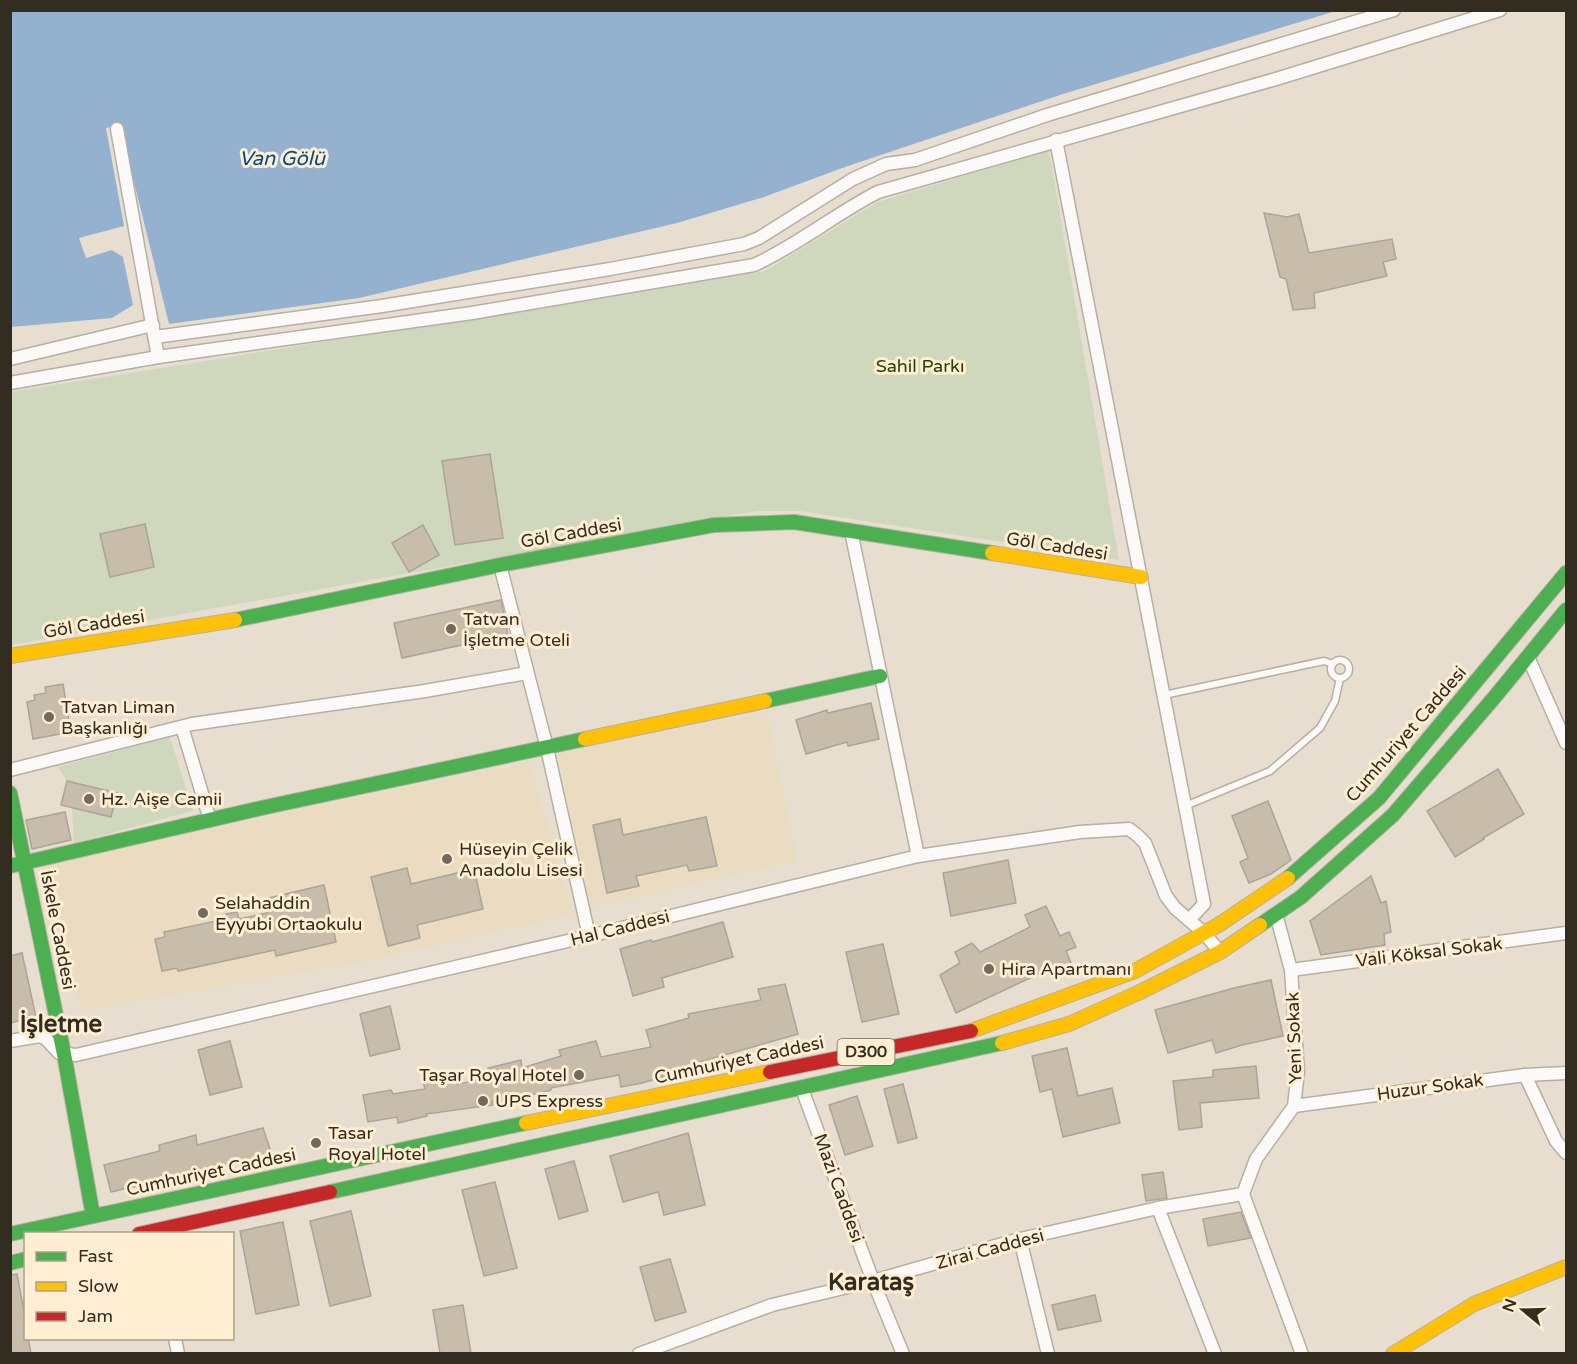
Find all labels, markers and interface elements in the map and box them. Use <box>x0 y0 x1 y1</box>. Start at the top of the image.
water label: Van Gölü <box>239 147 327 171</box>
park label: Sahil Parkı <box>876 355 964 377</box>
street label: Göl Caddesi <box>519 513 623 553</box>
street label: Göl Caddesi <box>1005 527 1109 565</box>
street label: Göl Caddesi <box>42 605 146 643</box>
place label: Tatvan İşletme Oteli <box>463 608 570 651</box>
marker: Tatvan İşletme Oteli <box>444 622 458 636</box>
street label: Cumhuriyet Caddesi <box>1341 662 1471 806</box>
place label: Tatvan Liman Başkanlığı <box>61 696 175 739</box>
marker: Tatvan Liman Başkanlığı <box>42 710 56 724</box>
place label: Hz. Aişe Camii <box>101 788 222 810</box>
marker: Hz. Aişe Camii <box>82 792 96 806</box>
place label: Hüseyin Çelik Anadolu Lisesi <box>459 838 583 881</box>
marker: Hüseyin Çelik Anadolu Lisesi <box>440 852 454 866</box>
street label: İskele Caddesi <box>36 868 80 992</box>
place label: Selahaddin Eyyubi Ortaokulu <box>215 892 363 935</box>
street label: Hal Caddesi <box>568 905 672 951</box>
marker: Selahaddin Eyyubi Ortaokulu <box>196 906 210 920</box>
street label: Vali Köksal Sokak <box>1354 932 1504 972</box>
place label: Hira Apartmanı <box>1001 958 1131 980</box>
marker: Hira Apartmanı <box>982 962 996 976</box>
street label: Yeni Sokak <box>1281 991 1307 1084</box>
district label: İşletme <box>20 1010 103 1039</box>
street label: Cumhuriyet Caddesi <box>652 1031 826 1089</box>
road number: D300 <box>838 1039 894 1065</box>
place label: Taşar Royal Hotel <box>419 1064 567 1086</box>
marker: Taşar Royal Hotel <box>572 1068 586 1082</box>
street label: Huzur Sokak <box>1375 1069 1485 1105</box>
place label: UPS Express <box>495 1090 603 1112</box>
marker: UPS Express <box>476 1094 490 1108</box>
place label: Tasar Royal Hotel <box>328 1122 426 1165</box>
street label: Mazi Caddesi <box>809 1131 869 1245</box>
marker: Tasar Royal Hotel <box>309 1136 323 1150</box>
street label: Cumhuriyet Caddesi <box>124 1143 298 1201</box>
street label: Zirai Caddesi <box>934 1224 1046 1274</box>
legend <box>24 1232 234 1340</box>
text: Fast <box>78 1245 113 1267</box>
district label: Karataş <box>828 1268 914 1297</box>
text: Slow <box>78 1275 119 1297</box>
north arrow <box>1493 1280 1553 1340</box>
text: N <box>1498 1296 1521 1315</box>
text: Jam <box>78 1305 113 1327</box>

